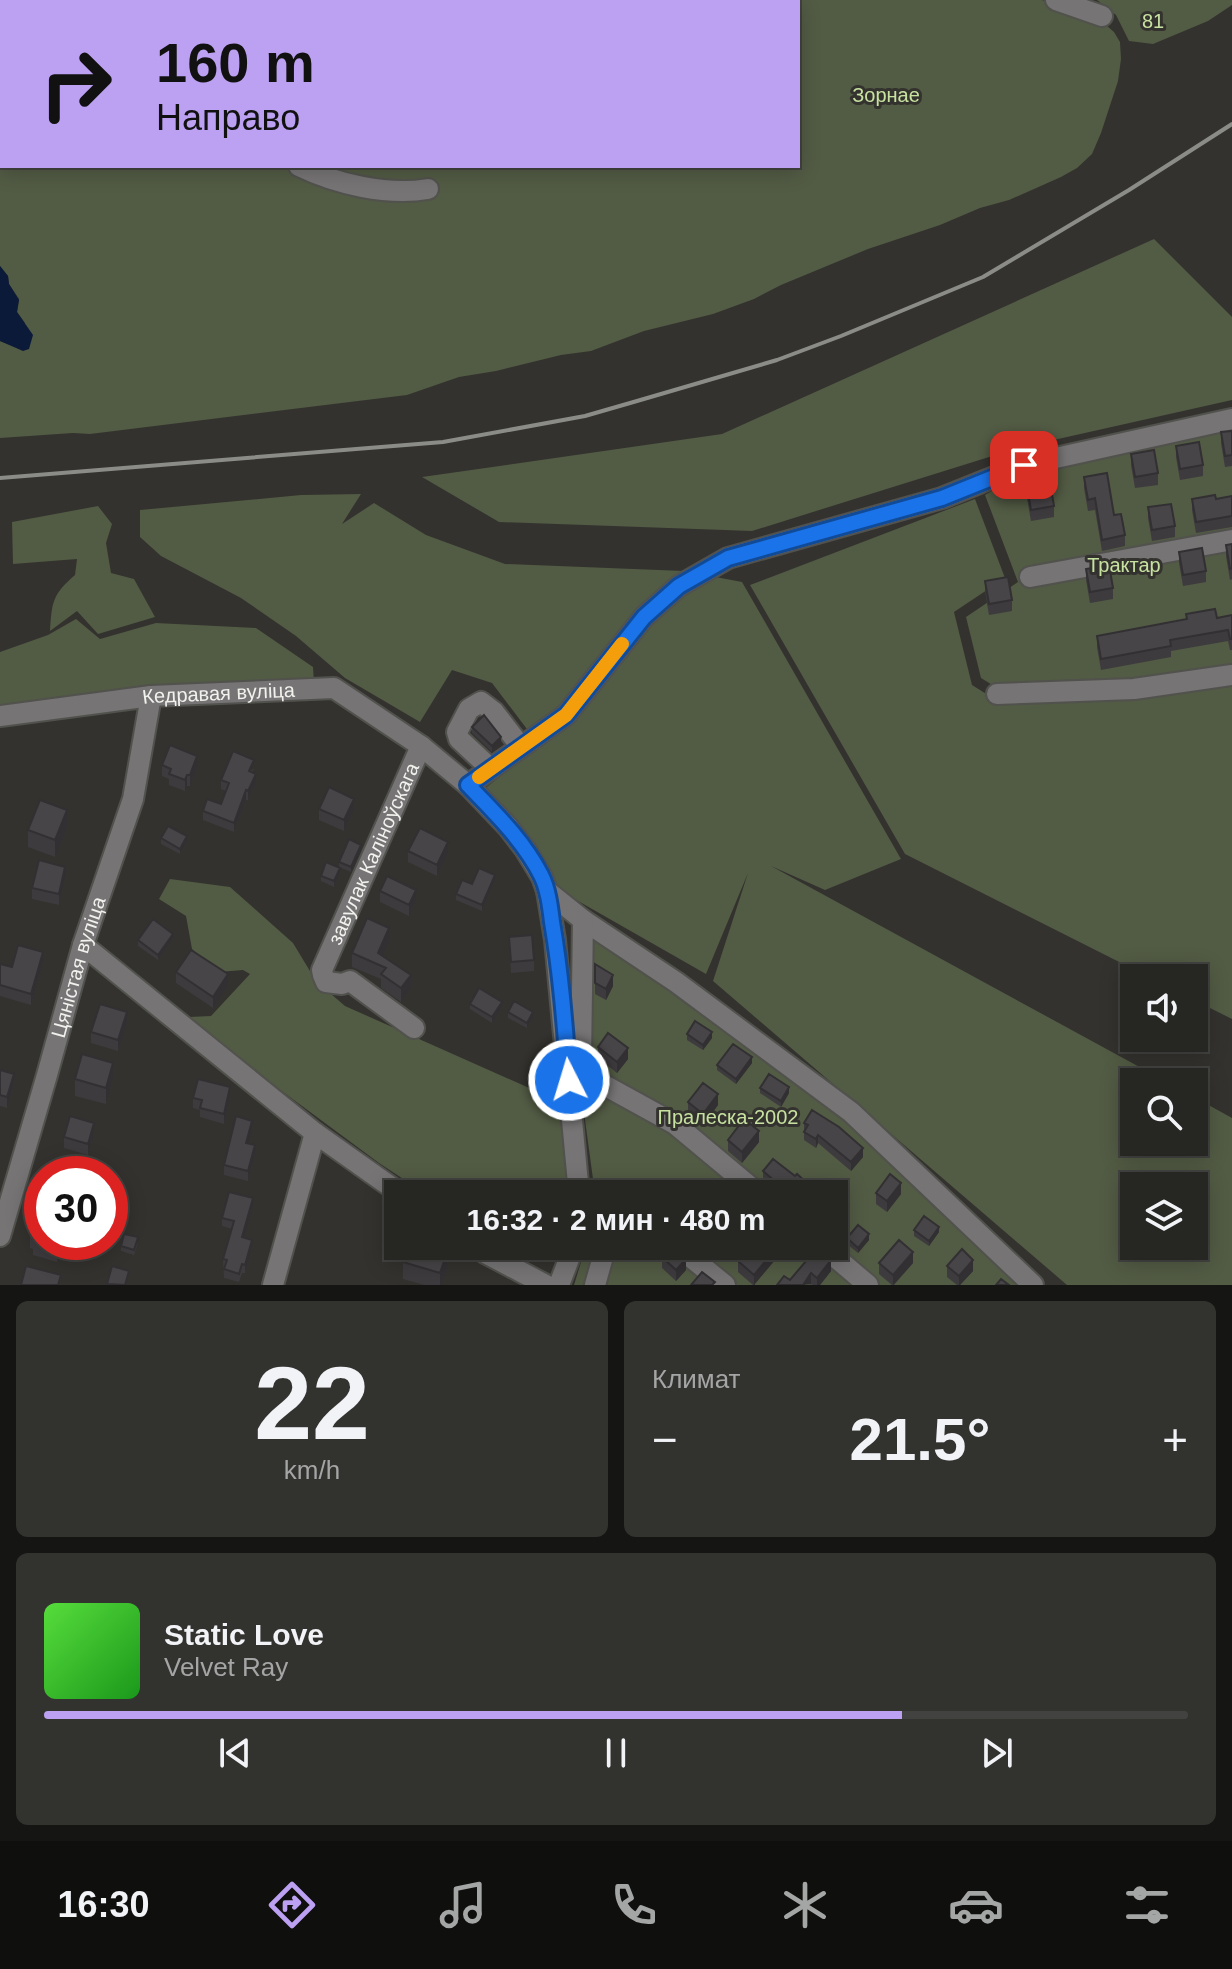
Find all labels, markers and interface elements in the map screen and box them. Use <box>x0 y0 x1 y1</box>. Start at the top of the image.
park label: 81 <box>1142 10 1164 32</box>
text: 160 m <box>156 31 315 94</box>
icon: right <box>24 32 128 136</box>
park label: Зорнае <box>852 84 920 106</box>
text: Направо <box>156 97 300 138</box>
pin <box>990 431 1058 499</box>
icon: arrive <box>1002 443 1046 487</box>
park label: Трактар <box>1087 554 1161 576</box>
street label: Кедравая вуліца <box>141 679 296 708</box>
street label: завулак Каліноўскага <box>324 759 424 948</box>
street label: Цяністая вуліца <box>47 893 110 1040</box>
map controls <box>1120 964 1208 1260</box>
button: sound <box>1120 964 1208 1052</box>
position arrow <box>527 1038 611 1122</box>
button: search <box>1120 1068 1208 1156</box>
park label: Пралеска-2002 <box>658 1106 798 1128</box>
speed limit sign: 30 <box>24 1156 128 1260</box>
button: layers <box>1120 1172 1208 1260</box>
text: 16:32 · 2 мин · 480 m <box>467 1203 765 1236</box>
text: 22 <box>254 1345 370 1461</box>
text: Климат <box>652 1364 741 1394</box>
text: 21.5° <box>850 1406 990 1473</box>
text: − <box>652 1415 678 1464</box>
text: + <box>1162 1415 1188 1464</box>
text: km/h <box>284 1455 340 1485</box>
text: Static Love <box>164 1618 324 1651</box>
text: Velvet Ray <box>164 1652 288 1682</box>
icon: previous <box>213 1731 257 1775</box>
icon: pause <box>594 1731 638 1775</box>
icon: next <box>975 1731 1019 1775</box>
icon: directions <box>264 1877 320 1933</box>
icon: music <box>435 1877 491 1933</box>
icon: phone <box>606 1877 662 1933</box>
icon: climate <box>777 1877 833 1933</box>
icon: car <box>948 1877 1004 1933</box>
icon: filters <box>1119 1877 1175 1933</box>
text: 16:30 <box>57 1884 150 1925</box>

